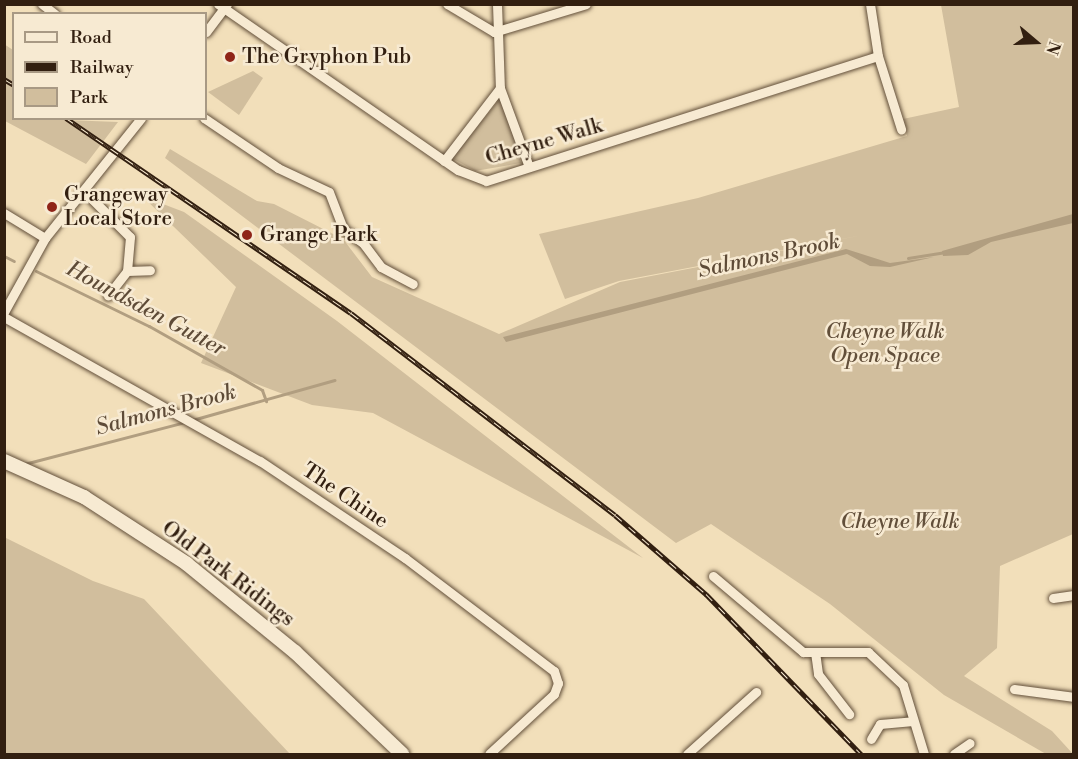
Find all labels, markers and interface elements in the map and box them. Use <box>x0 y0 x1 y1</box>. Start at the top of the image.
legend <box>12 12 207 120</box>
north arrow <box>1006 12 1066 72</box>
text: Road <box>70 26 112 49</box>
text: N <box>1042 39 1065 57</box>
place label: The Gryphon Pub <box>242 44 411 70</box>
marker: The Gryphon Pub <box>223 50 237 64</box>
text: Railway <box>70 56 133 79</box>
text: Park <box>70 86 107 109</box>
street label: Cheyne Walk <box>483 113 605 171</box>
place label: Grangeway Local Store <box>64 182 172 232</box>
marker: Grangeway Local Store <box>45 200 59 214</box>
place label: Grange Park <box>260 222 377 248</box>
marker: Grange Park <box>238 226 256 244</box>
water label: Salmons Brook <box>696 228 842 284</box>
water label: Houndsden Gutter <box>62 256 230 362</box>
park label: Cheyne Walk Open Space <box>826 319 944 369</box>
water label: Salmons Brook <box>93 379 239 441</box>
street label: The Chine <box>297 458 393 534</box>
park label: Cheyne Walk <box>841 509 959 535</box>
street label: Old Park Ridings <box>157 516 299 632</box>

